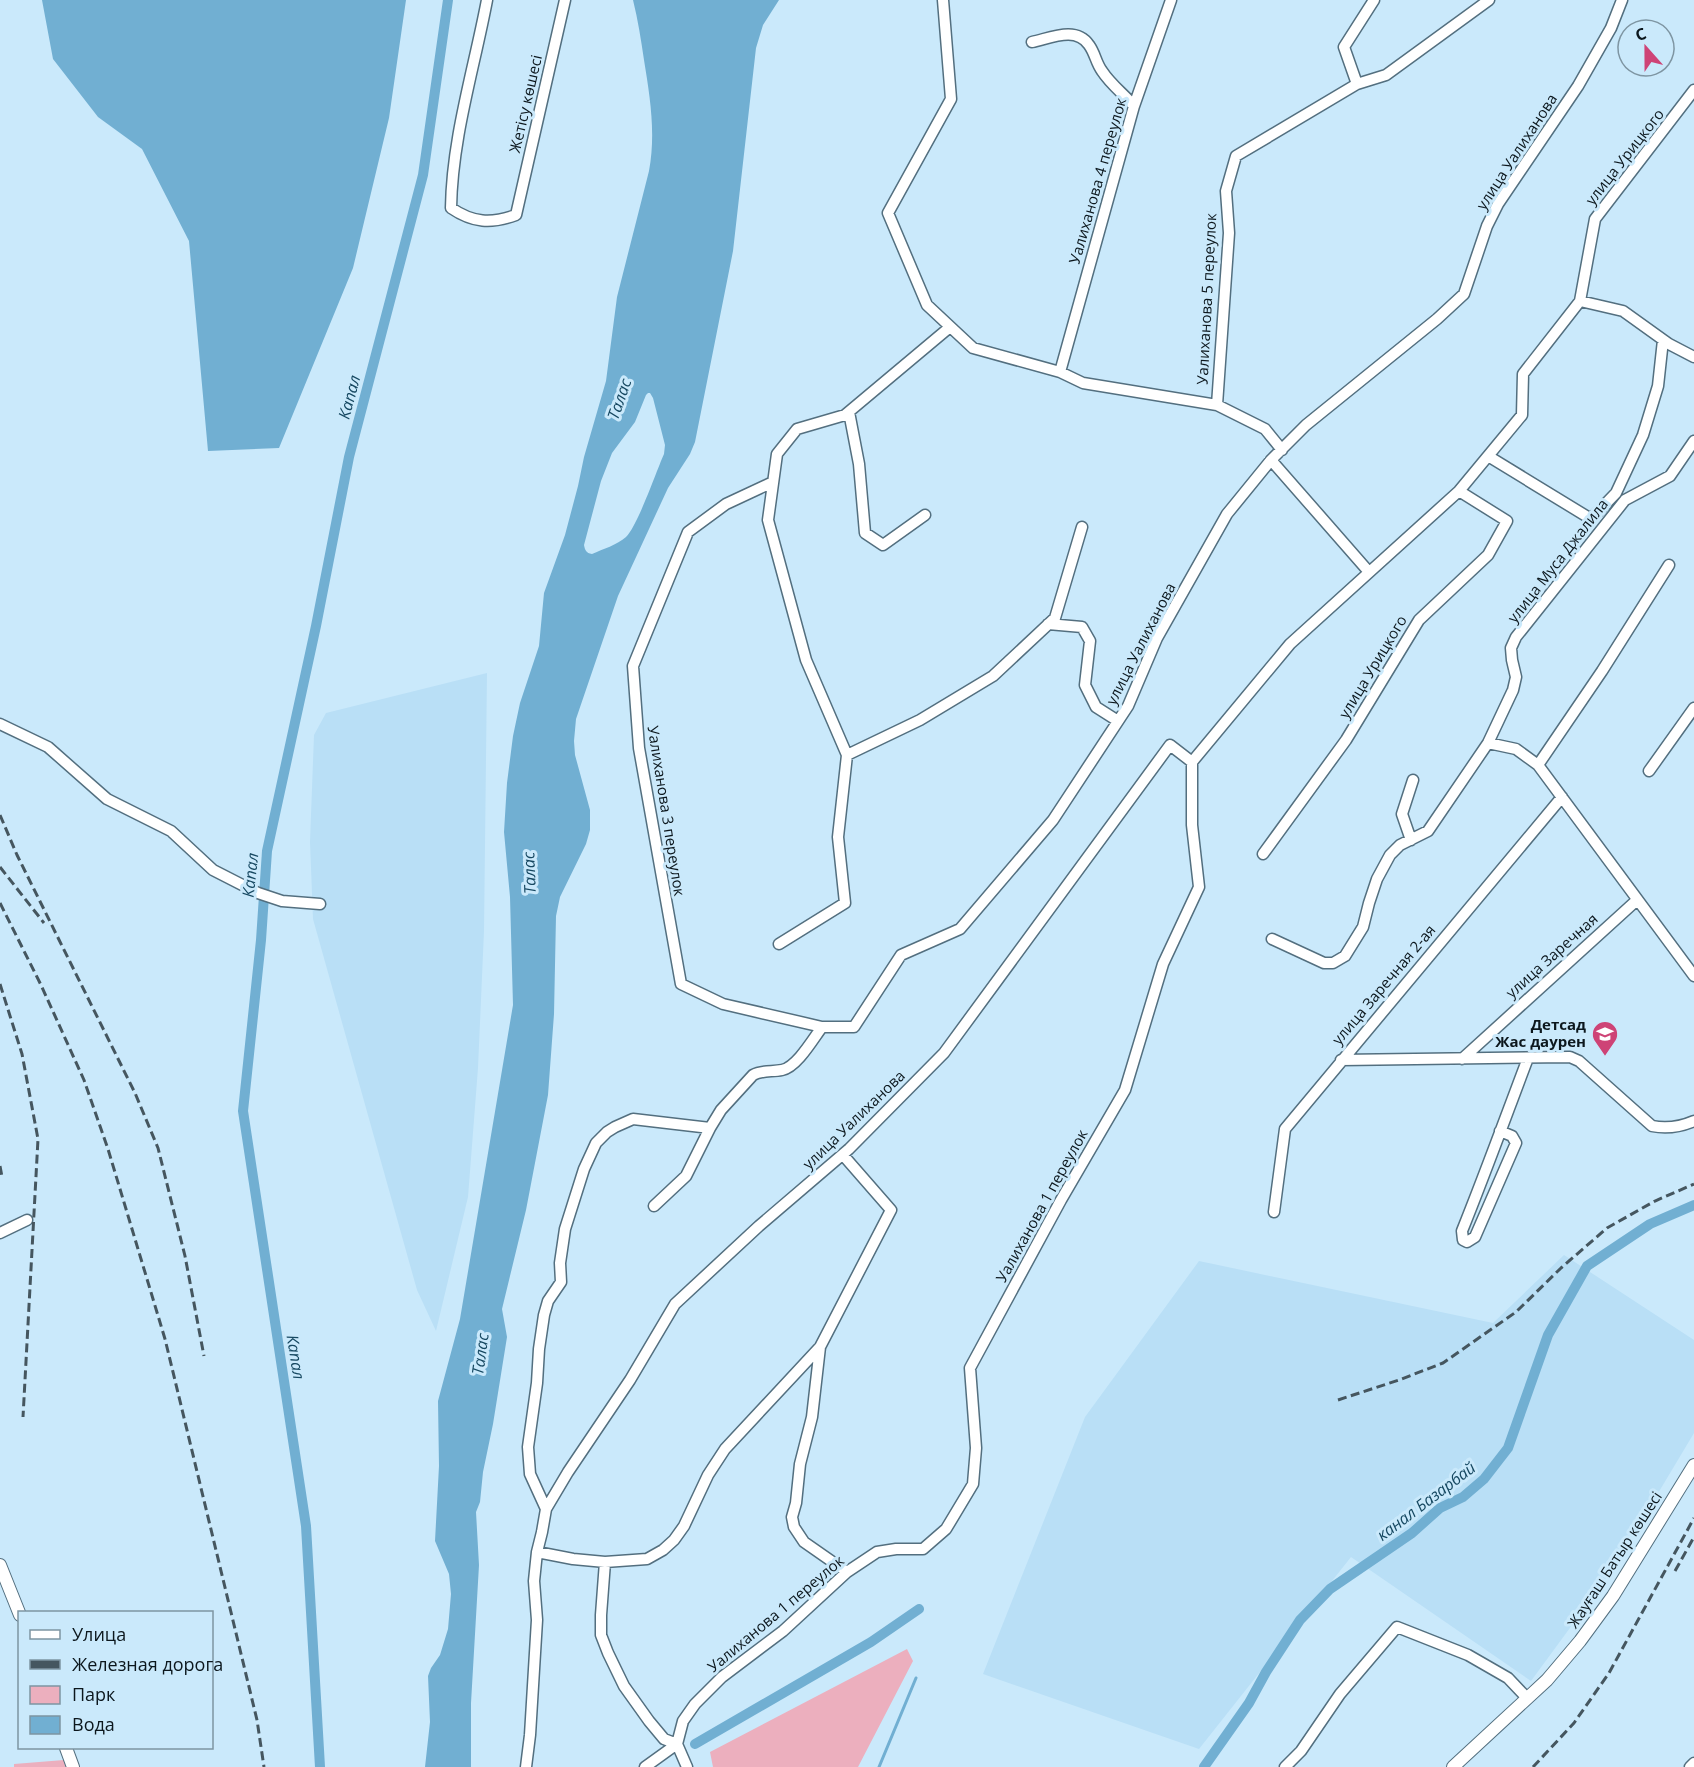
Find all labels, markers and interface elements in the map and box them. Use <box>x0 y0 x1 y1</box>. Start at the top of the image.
north arrow <box>1616 18 1676 78</box>
text: С <box>1632 22 1649 46</box>
street label: Жетісу көшесі <box>504 53 546 155</box>
street label: улица Уалиханова <box>1471 90 1561 213</box>
street label: Уалиханова 4 переулок <box>1064 95 1130 266</box>
street label: улица Урицкого <box>1580 104 1668 209</box>
street label: Уалиханова 5 переулок <box>1192 212 1220 385</box>
water label: Капал <box>333 372 366 422</box>
water label: Талас <box>602 375 636 422</box>
street label: улица Муса Джалила <box>1502 494 1612 627</box>
street label: улица Уалиханова <box>1101 579 1180 708</box>
street label: улица Урицкого <box>1333 611 1411 722</box>
street label: Уалиханова 3 переулок <box>644 724 690 898</box>
water label: Капал <box>237 851 263 898</box>
water label: Талас <box>517 851 541 894</box>
street label: улица Заречная <box>1501 909 1602 1002</box>
street label: улица Заречная 2-ая <box>1327 920 1439 1049</box>
place label: Детсад Жас даурен <box>1495 1014 1586 1051</box>
school or university icon: Детсад Жас даурен <box>1590 1019 1620 1057</box>
street label: улица Уалиханова <box>798 1065 909 1173</box>
street label: Уалиханова 1 переулок <box>991 1125 1092 1286</box>
water label: Талас <box>466 1331 494 1376</box>
water label: Капал <box>282 1333 310 1381</box>
water label: канал Базарбай <box>1372 1457 1480 1545</box>
street label: Жауғаш Батыр көшесі <box>1562 1487 1666 1632</box>
street label: Уалиханова 1 переулок <box>703 1550 848 1676</box>
legend <box>18 1611 213 1749</box>
text: Улица <box>72 1622 126 1646</box>
text: Железная дорога <box>72 1652 223 1676</box>
text: Парк <box>72 1682 116 1706</box>
text: Вода <box>72 1712 115 1736</box>

